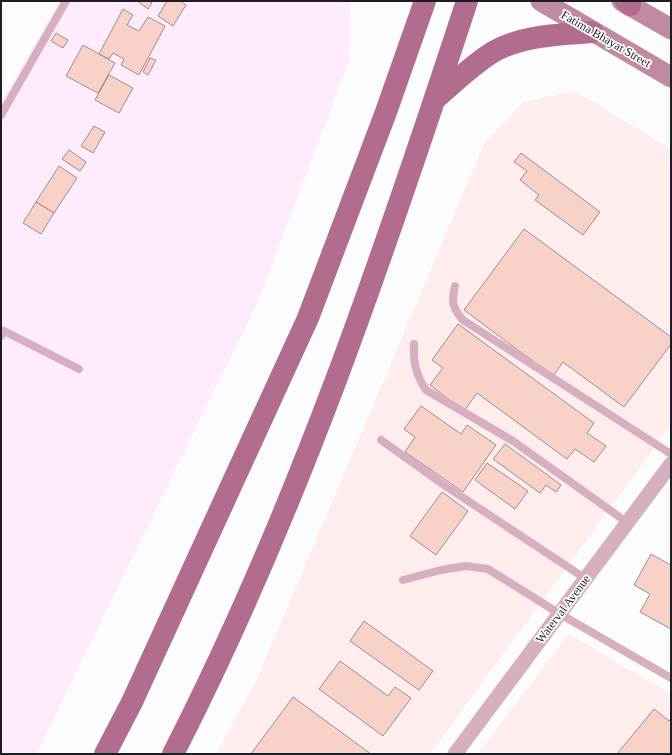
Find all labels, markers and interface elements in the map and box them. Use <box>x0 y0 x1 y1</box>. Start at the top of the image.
street label: Fatima Bhayat Street <box>559 8 654 71</box>
street label: Waterval Avenue <box>533 572 593 646</box>

